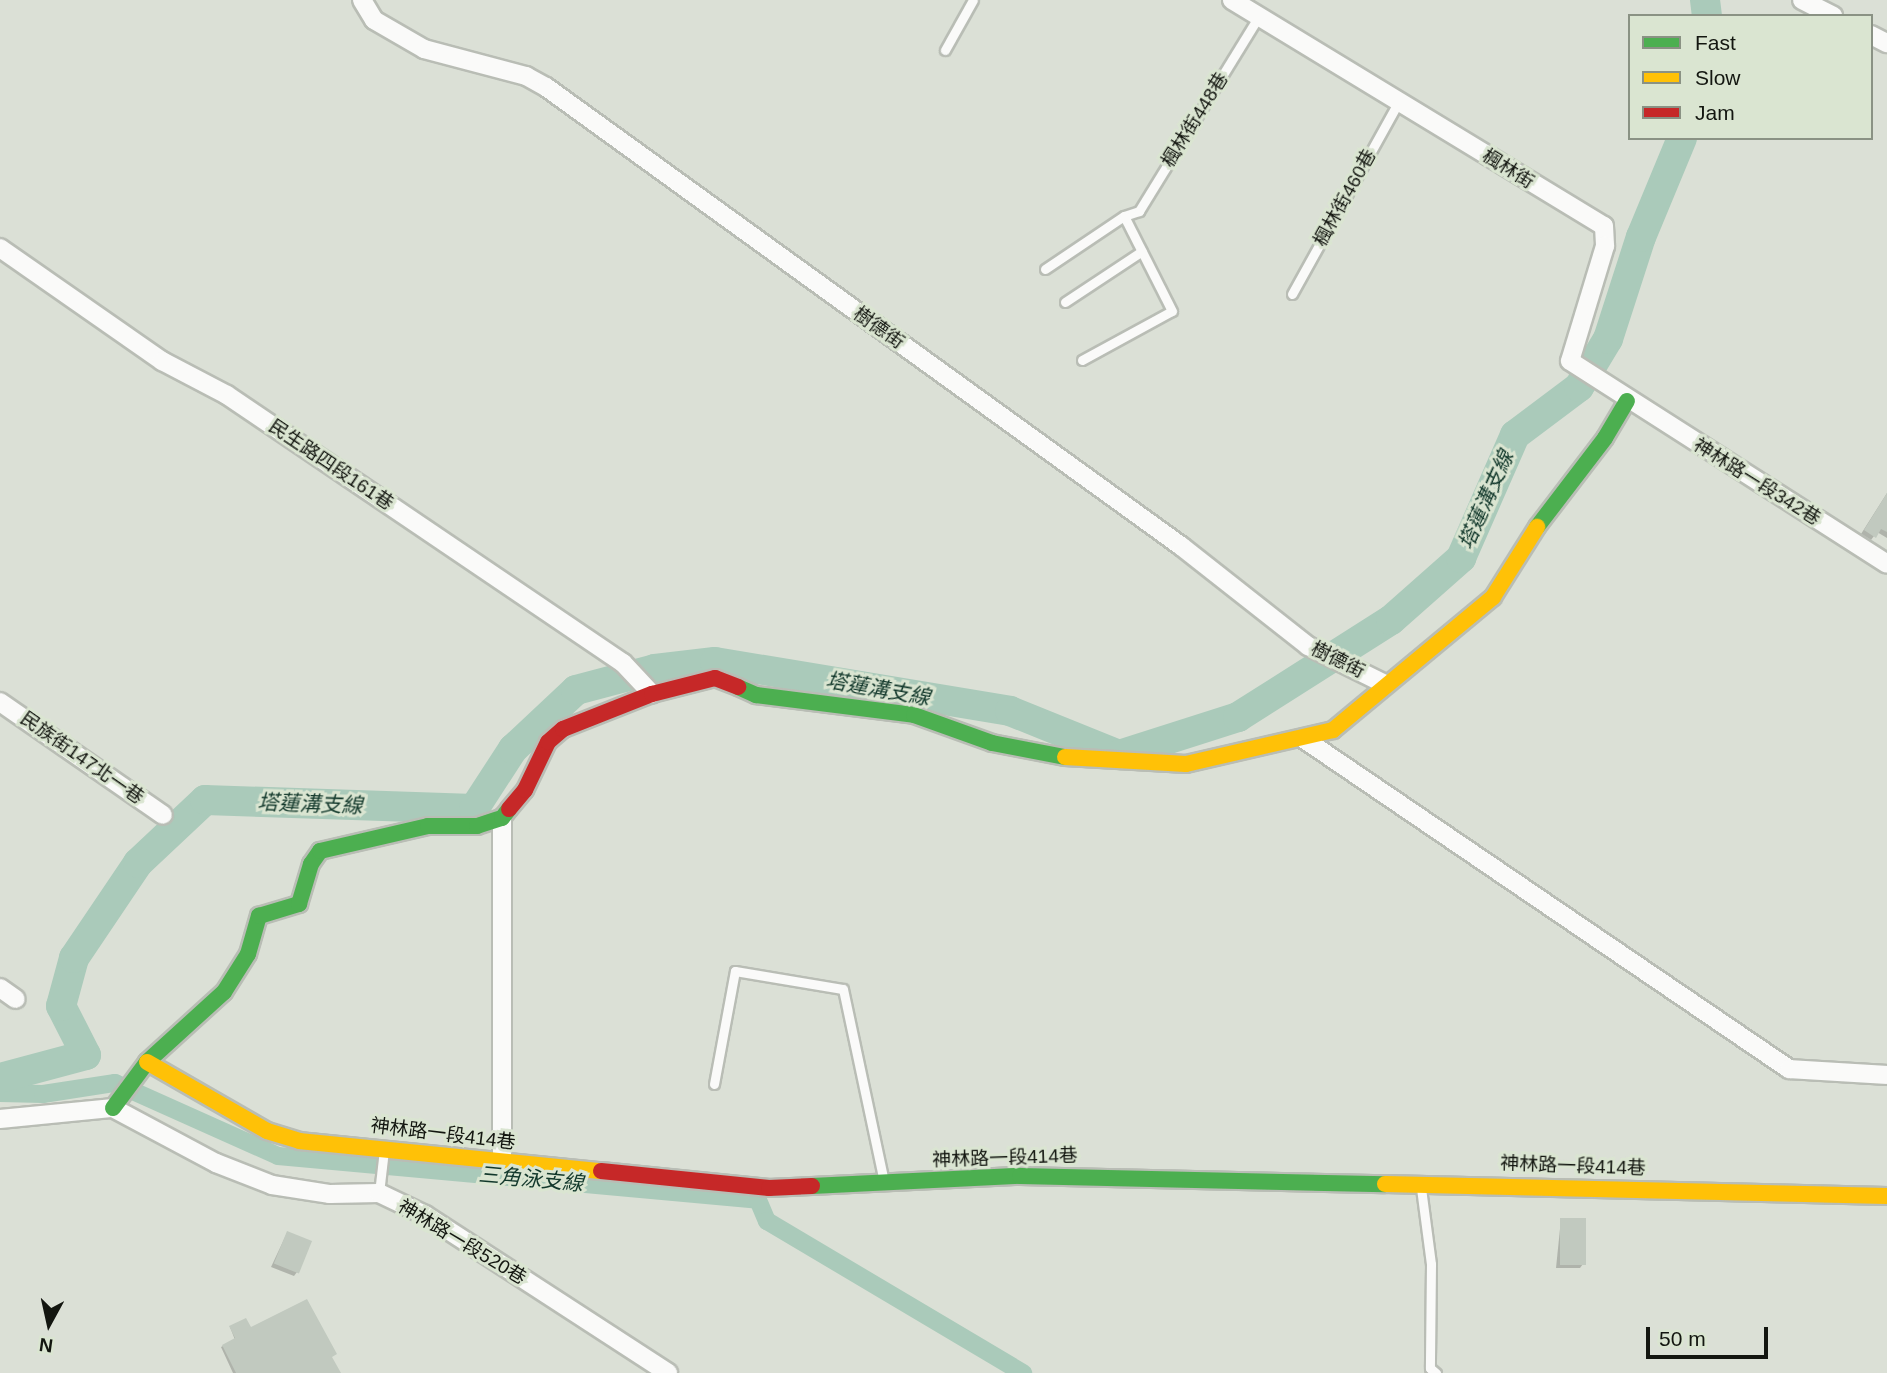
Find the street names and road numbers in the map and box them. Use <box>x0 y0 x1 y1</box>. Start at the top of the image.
street label: 楓林街448巷 <box>1157 68 1233 172</box>
street label: 楓林街 <box>1478 144 1538 194</box>
street label: 楓林街460巷 <box>1309 145 1381 251</box>
street label: 樹德街 <box>849 302 909 354</box>
street label: 民生路四段161巷 <box>264 415 398 515</box>
street label: 神林路一段342巷 <box>1689 434 1825 530</box>
street label: 樹德街 <box>1307 637 1369 683</box>
street label: 民族街147北一巷 <box>16 707 148 809</box>
street label: 神林路一段414巷 <box>369 1114 517 1154</box>
street label: 神林路一段414巷 <box>932 1144 1078 1172</box>
street label: 神林路一段414巷 <box>1500 1152 1646 1180</box>
street label: 神林路一段520巷 <box>394 1195 530 1289</box>

